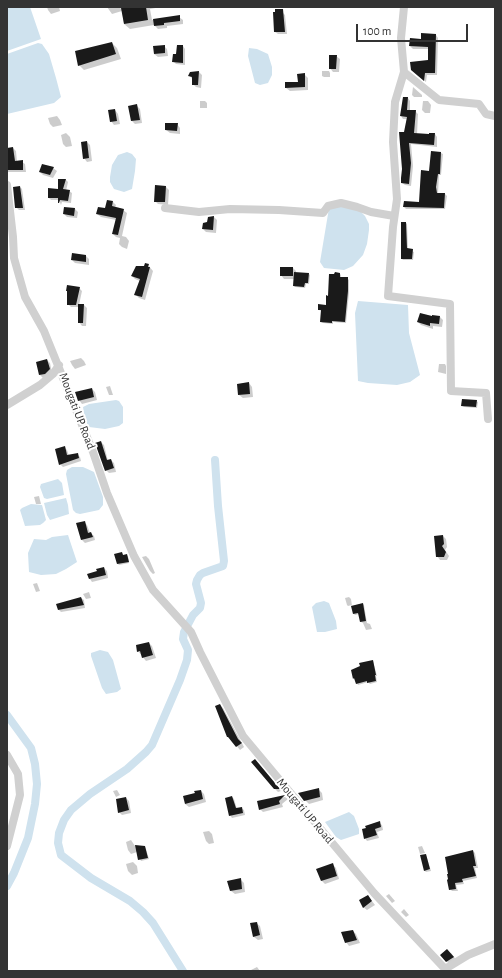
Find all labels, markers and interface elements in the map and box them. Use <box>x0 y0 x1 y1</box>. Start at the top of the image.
scale bar <box>358 16 470 42</box>
text: 100 m <box>363 25 391 37</box>
street label: Mougati UP Road <box>56 371 98 451</box>
street label: Mougati UP Road <box>274 775 336 847</box>

